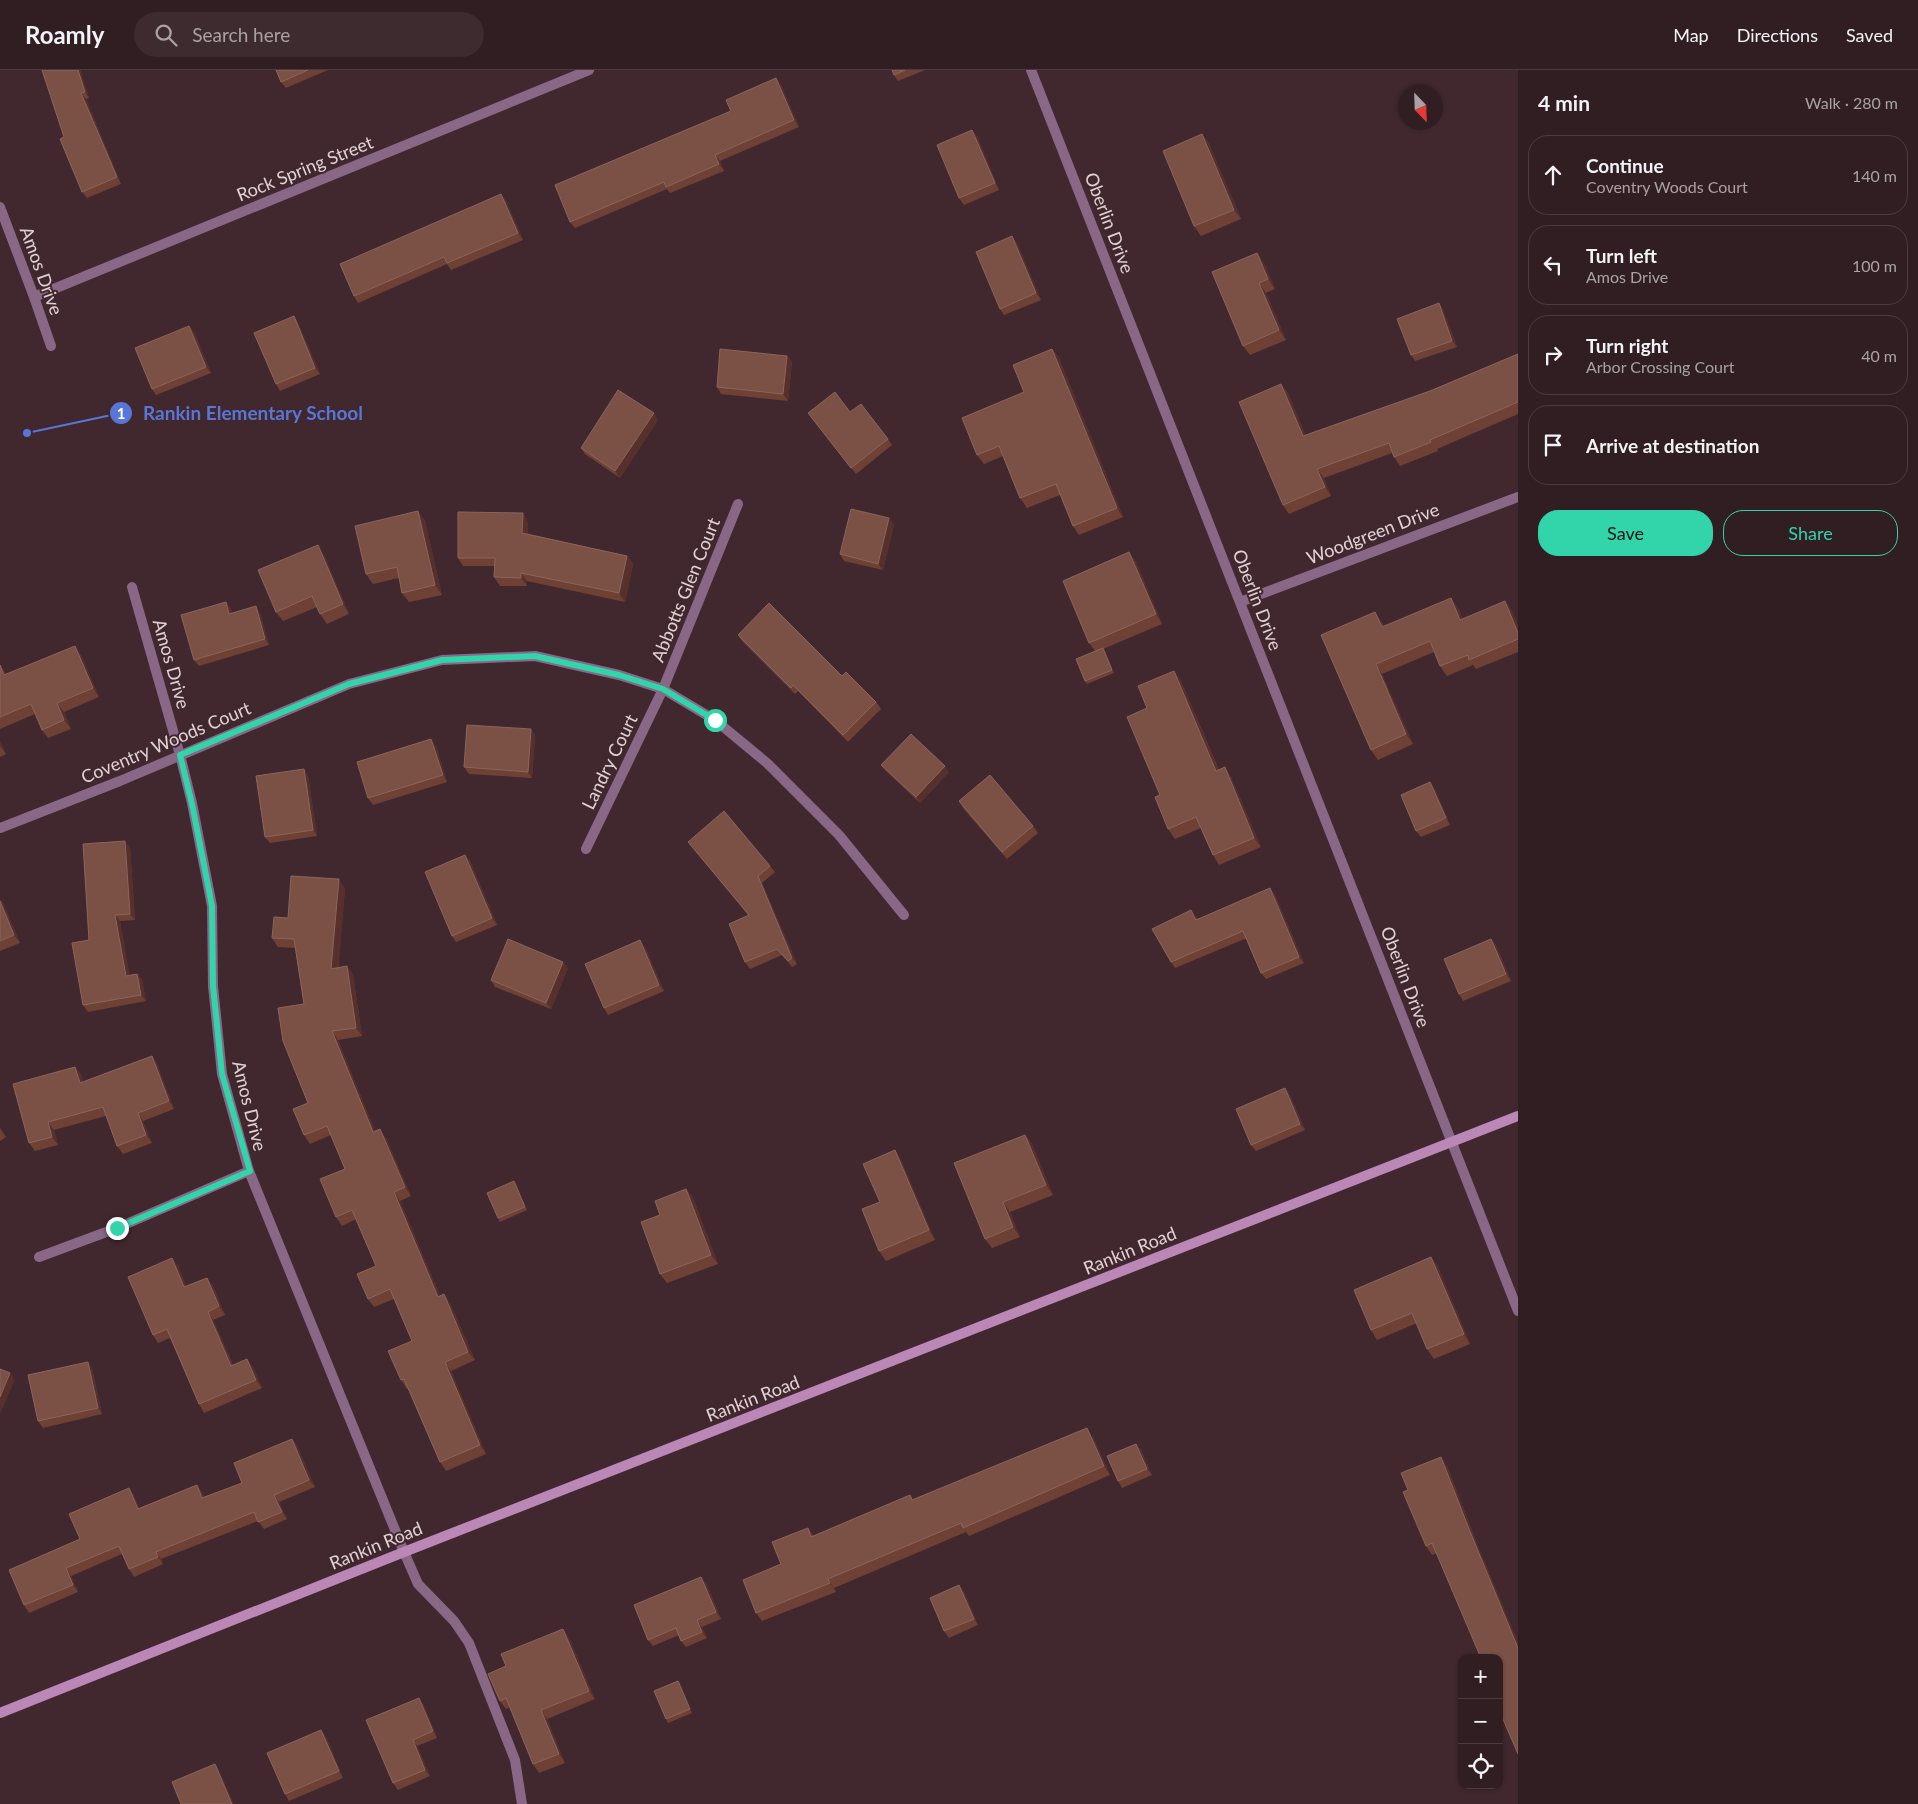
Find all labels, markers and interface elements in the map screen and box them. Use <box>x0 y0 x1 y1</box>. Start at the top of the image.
search box <box>134 12 484 57</box>
text: Roamly <box>25 20 104 49</box>
icon: search <box>152 21 180 49</box>
text: Search here <box>192 23 290 46</box>
text: Map <box>1673 24 1709 46</box>
text: Directions <box>1737 24 1818 46</box>
text: Saved <box>1846 24 1893 46</box>
north arrow <box>1398 85 1443 130</box>
text: 4 min <box>1538 90 1590 115</box>
text: Walk · 280 m <box>1805 93 1898 112</box>
street label: Rock Spring Street <box>233 130 377 205</box>
text: Continue <box>1586 154 1664 177</box>
icon: ahead <box>1539 161 1567 189</box>
text: 140 m <box>1852 166 1897 185</box>
street label: Oberlin Drive <box>1081 169 1139 276</box>
text: Coventry Woods Court <box>1586 177 1748 196</box>
street label: Amos Drive <box>16 223 68 318</box>
text: Turn left <box>1586 244 1657 267</box>
icon: left <box>1539 251 1567 279</box>
text: 100 m <box>1852 256 1897 275</box>
text: Amos Drive <box>1586 267 1668 286</box>
text: Turn right <box>1586 334 1668 357</box>
icon: right <box>1539 341 1567 369</box>
text: 40 m <box>1861 346 1897 365</box>
text: Arbor Crossing Court <box>1586 357 1735 376</box>
callout: Rankin Elementary School <box>108 396 374 430</box>
text: Rankin Elementary School <box>143 401 363 424</box>
text: 1 <box>117 404 125 422</box>
icon: arrive <box>1539 431 1567 459</box>
text: Arrive at destination <box>1586 434 1759 457</box>
street label: Woodgreen Drive <box>1303 498 1442 568</box>
button: Save <box>1538 510 1713 556</box>
button: Share <box>1723 510 1898 556</box>
street label: Abbotts Glen Court <box>646 514 724 665</box>
street label: Oberlin Drive <box>1229 546 1287 653</box>
street label: Amos Drive <box>149 616 195 711</box>
street label: Coventry Woods Court <box>78 696 254 788</box>
route start <box>704 709 727 732</box>
street label: Landry Court <box>577 710 642 813</box>
street label: Oberlin Drive <box>1377 923 1435 1030</box>
street label: Amos Drive <box>228 1058 272 1153</box>
route end <box>106 1217 129 1240</box>
street label: Rankin Road <box>1080 1221 1179 1279</box>
street label: Rankin Road <box>703 1370 802 1426</box>
street label: Rankin Road <box>326 1516 425 1574</box>
map controls <box>1458 1654 1503 1789</box>
button: + <box>1458 1654 1503 1699</box>
button: − <box>1458 1699 1503 1744</box>
button: locate <box>1458 1744 1503 1789</box>

